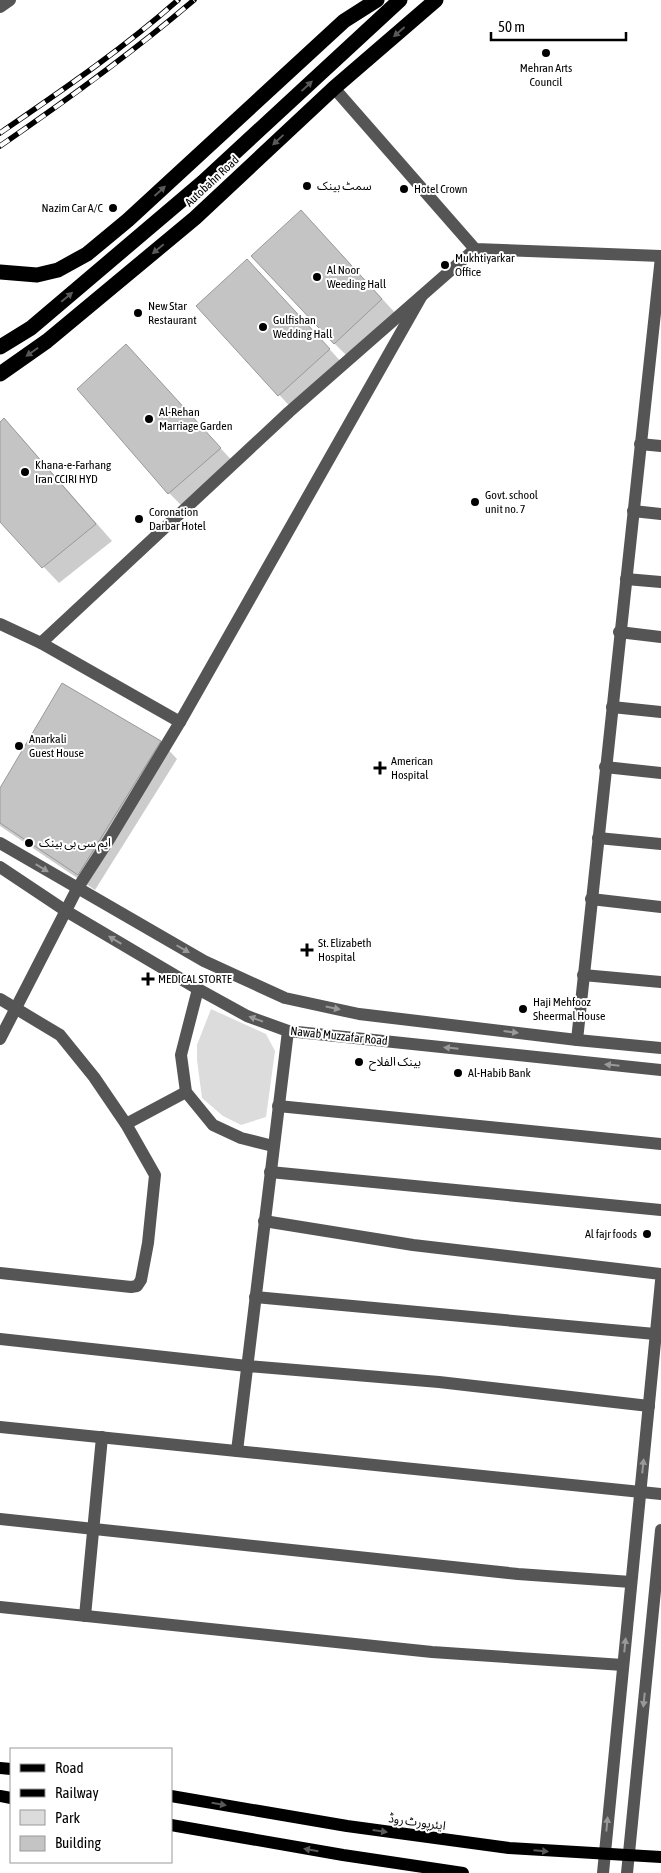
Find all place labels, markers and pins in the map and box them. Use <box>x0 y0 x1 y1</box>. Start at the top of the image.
marker: Mehran Arts Council <box>540 47 552 59</box>
place label: Mehran Arts Council <box>520 61 572 89</box>
place label: سمٹ بینک <box>317 179 372 193</box>
marker: سمٹ بینک <box>301 180 313 192</box>
place label: Hotel Crown <box>414 182 468 196</box>
marker: Hotel Crown <box>398 183 410 195</box>
place label: Nazim Car A/C <box>41 201 104 215</box>
marker: Nazim Car A/C <box>107 202 119 214</box>
place label: Mukhtiyarkar Office <box>455 251 515 279</box>
marker: Mukhtiyarkar Office <box>439 259 451 271</box>
place label: Al Noor Weeding Hall <box>327 263 387 291</box>
marker: Al Noor Weeding Hall <box>311 271 323 283</box>
place label: New Star Restaurant <box>148 299 197 327</box>
marker: New Star Restaurant <box>132 307 144 319</box>
place label: Gulfishan Wedding Hall <box>273 313 333 341</box>
marker: Gulfishan Wedding Hall <box>257 321 269 333</box>
place label: Al-Rehan Marriage Garden <box>159 405 233 433</box>
marker: Al-Rehan Marriage Garden <box>143 413 155 425</box>
place label: Khana-e-Farhang Iran CCIRI HYD <box>35 458 112 486</box>
marker: Khana-e-Farhang Iran CCIRI HYD <box>19 466 31 478</box>
place label: Govt. school unit no. 7 <box>485 488 539 516</box>
marker: Govt. school unit no. 7 <box>469 496 481 508</box>
place label: Coronation Darbar Hotel <box>149 505 207 533</box>
marker: Coronation Darbar Hotel <box>133 513 145 525</box>
place label: Anarkali Guest House <box>29 732 84 760</box>
marker: Anarkali Guest House <box>13 740 25 752</box>
place label: American Hospital <box>391 754 433 782</box>
marker: American Hospital <box>373 761 387 775</box>
place label: ایم سی بی بینک <box>39 836 111 852</box>
marker: ایم سی بی بینک <box>23 837 35 849</box>
place label: St. Elizabeth Hospital <box>318 936 372 964</box>
marker: St. Elizabeth Hospital <box>300 943 314 957</box>
place label: MEDICAL STORTE <box>158 972 232 986</box>
marker: MEDICAL STORTE <box>142 973 154 985</box>
place label: Haji Mehfooz Sheermal House <box>533 995 605 1023</box>
marker: Haji Mehfooz Sheermal House <box>517 1003 529 1015</box>
place label: بینک الفلاح <box>369 1055 421 1071</box>
marker: بینک الفلاح <box>353 1056 365 1068</box>
place label: Al-Habib Bank <box>468 1066 531 1080</box>
marker: Al-Habib Bank <box>452 1067 464 1079</box>
place label: Al fajr foods <box>585 1227 637 1241</box>
marker: Al fajr foods <box>641 1228 653 1240</box>

